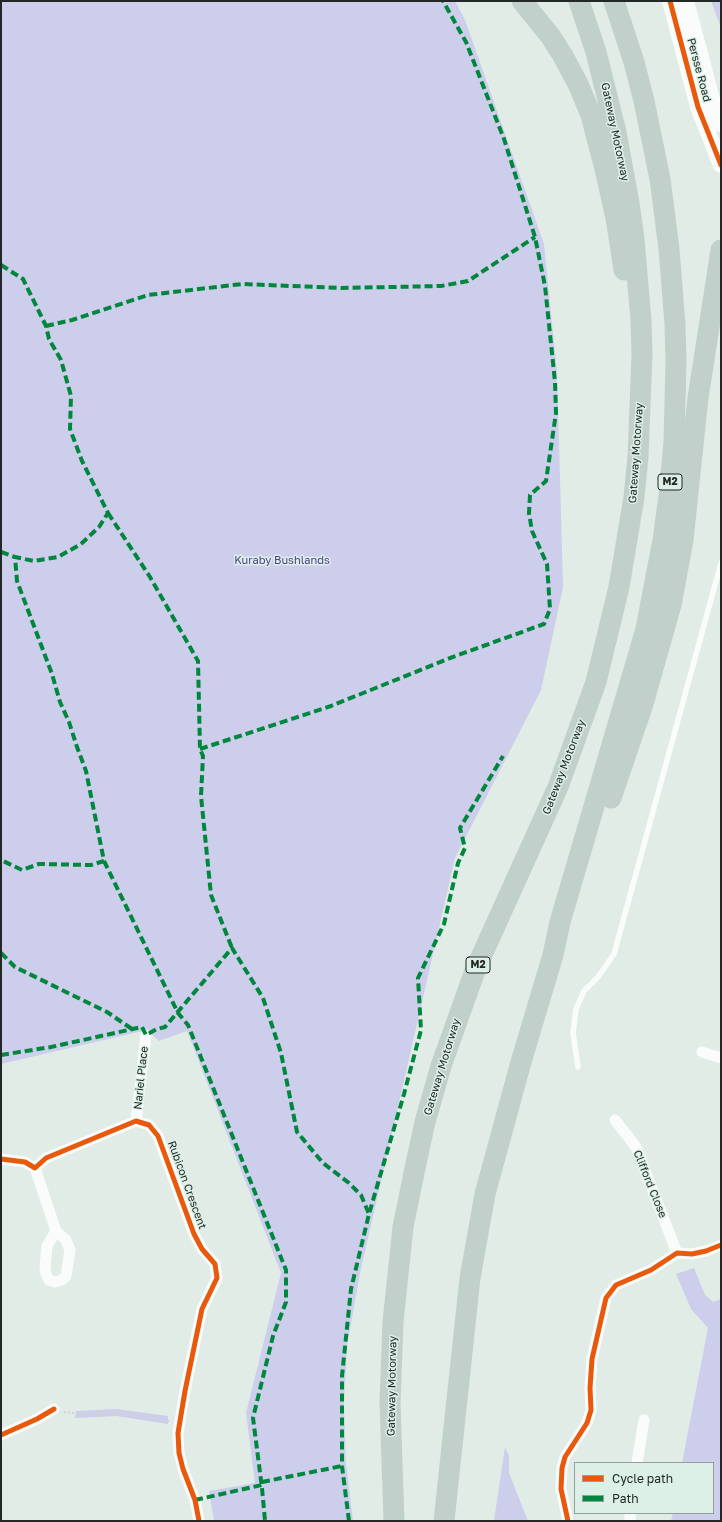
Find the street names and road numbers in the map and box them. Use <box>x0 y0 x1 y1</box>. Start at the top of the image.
street label: Persse Road <box>684 37 714 103</box>
street label: Gateway Motorway <box>598 81 632 183</box>
street label: Gateway Motorway <box>626 402 646 504</box>
road number: M2 <box>658 474 682 490</box>
street label: Gateway Motorway <box>540 718 588 816</box>
road number: M2 <box>466 957 490 973</box>
street label: Gateway Motorway <box>421 1017 463 1117</box>
street label: Nariel Place <box>131 1046 151 1110</box>
street label: Rubicon Crescent <box>165 1139 209 1231</box>
street label: Clifford Close <box>630 1148 670 1220</box>
street label: Gateway Motorway <box>385 1336 399 1436</box>

